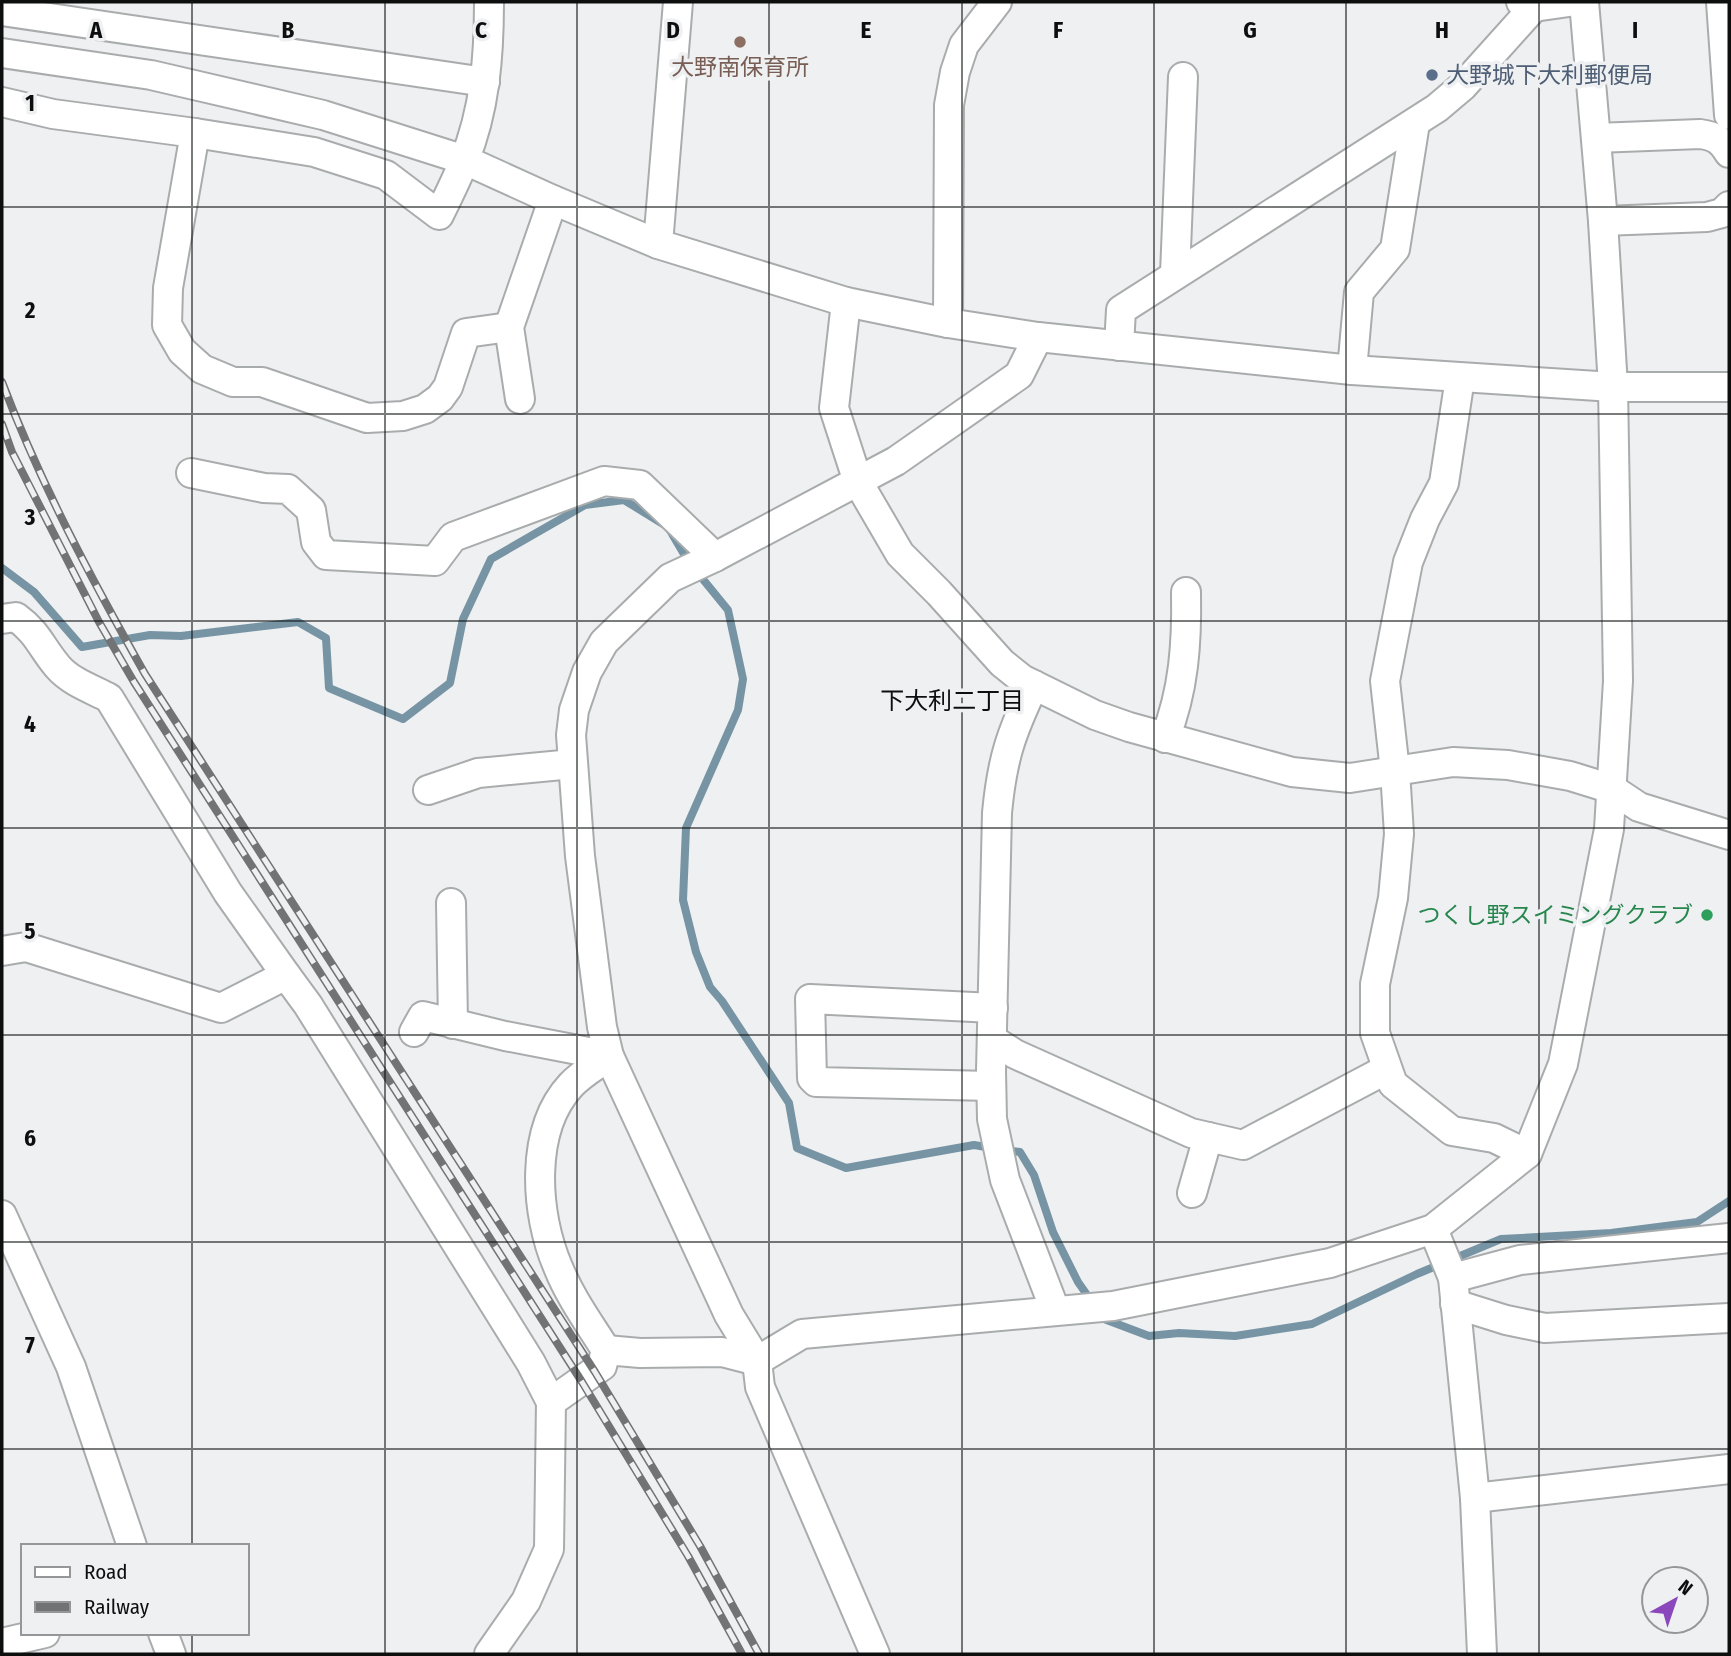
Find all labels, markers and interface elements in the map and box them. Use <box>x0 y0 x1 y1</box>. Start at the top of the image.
text: A <box>89 16 103 44</box>
text: B <box>282 16 295 44</box>
text: C <box>475 16 487 44</box>
text: D <box>666 16 680 44</box>
text: E <box>861 16 872 44</box>
text: F <box>1053 16 1063 44</box>
text: G <box>1243 16 1257 44</box>
text: H <box>1435 16 1449 44</box>
text: I <box>1632 16 1638 44</box>
marker: 大野南保育所 <box>732 34 748 50</box>
place label: 大野南保育所 <box>671 53 809 81</box>
place label: 大野城下大利郵便局 <box>1446 61 1653 89</box>
marker: 大野城下大利郵便局 <box>1424 67 1440 83</box>
text: 1 <box>25 89 35 117</box>
text: 2 <box>24 296 36 324</box>
text: 3 <box>24 503 36 531</box>
district label: 下大利二丁目 <box>880 687 1024 715</box>
text: 4 <box>24 710 36 738</box>
place label: つくし野スイミングクラブ <box>1417 901 1693 929</box>
marker: つくし野スイミングクラブ <box>1699 907 1715 923</box>
text: 5 <box>24 917 36 945</box>
text: 6 <box>24 1124 36 1152</box>
text: 7 <box>25 1331 35 1359</box>
legend <box>21 1544 248 1635</box>
text: Road <box>84 1559 128 1585</box>
north arrow <box>1640 1565 1710 1635</box>
text: N <box>1674 1575 1697 1600</box>
text: Railway <box>84 1594 150 1620</box>

